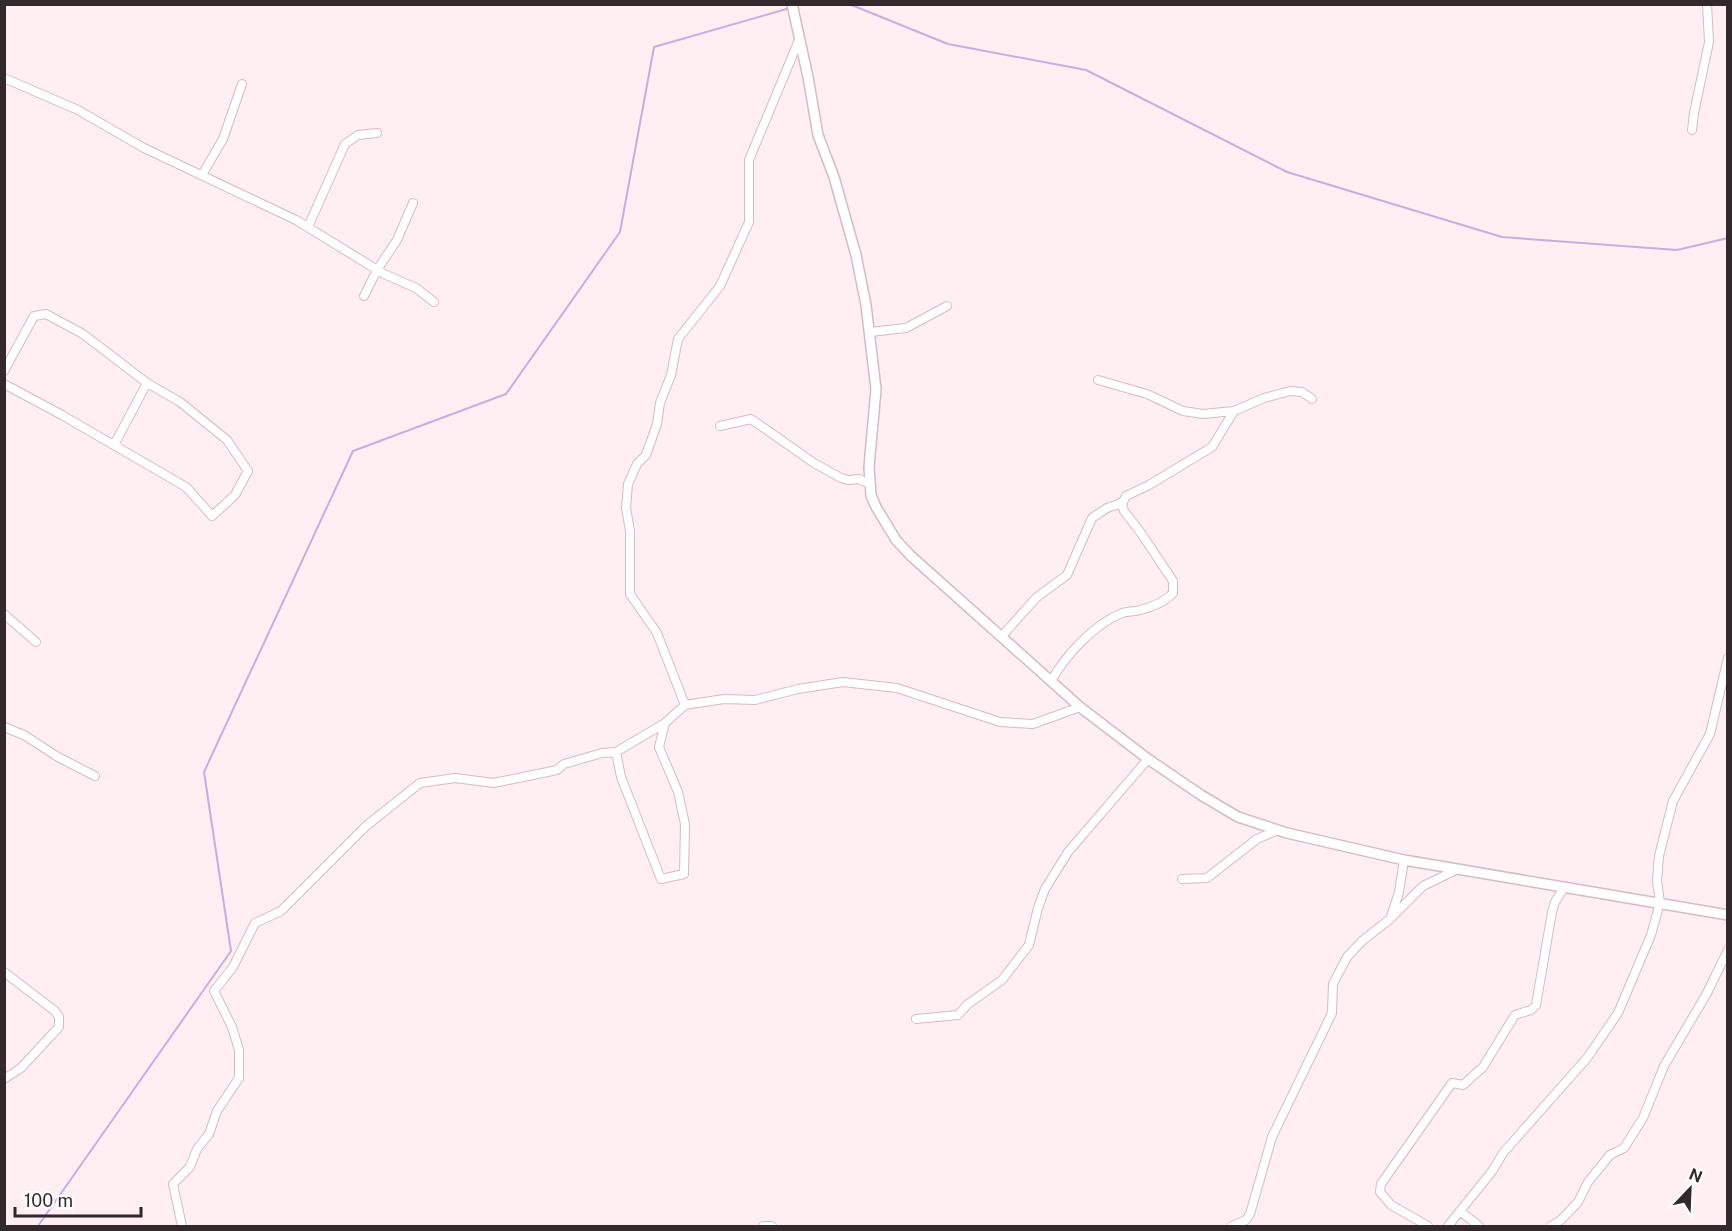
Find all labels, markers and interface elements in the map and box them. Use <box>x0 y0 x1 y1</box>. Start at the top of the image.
north arrow <box>1660 1159 1720 1219</box>
text: N <box>1686 1164 1705 1187</box>
scale bar <box>15 1180 141 1218</box>
text: 100 m <box>24 1190 73 1211</box>

